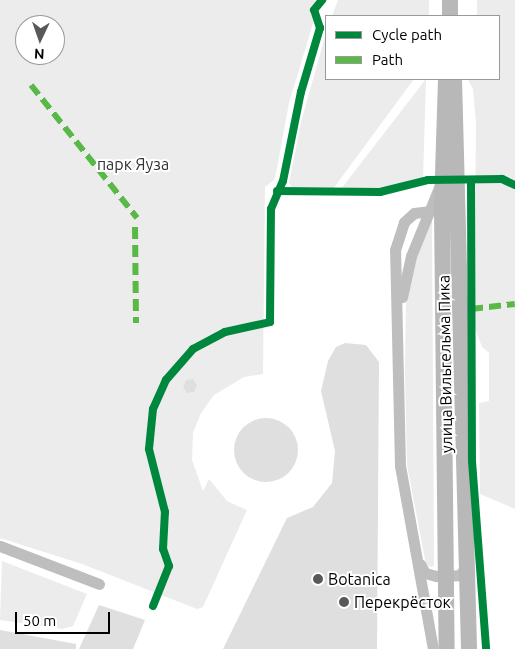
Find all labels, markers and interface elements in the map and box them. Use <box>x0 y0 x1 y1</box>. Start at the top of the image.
north arrow <box>15 15 65 65</box>
legend <box>325 15 500 80</box>
text: Cycle path <box>372 26 442 43</box>
text: N <box>34 46 45 62</box>
text: Path <box>372 51 403 68</box>
park label: парк Яуза <box>97 154 169 174</box>
street label: улица Вильгельма Пика <box>434 275 456 453</box>
place label: Botanica <box>328 569 391 589</box>
marker: Botanica <box>312 573 324 585</box>
place label: Перекрёсток <box>354 592 451 612</box>
marker: Перекрёсток <box>338 596 350 608</box>
scale bar <box>18 602 112 634</box>
text: 50 m <box>23 612 56 629</box>

